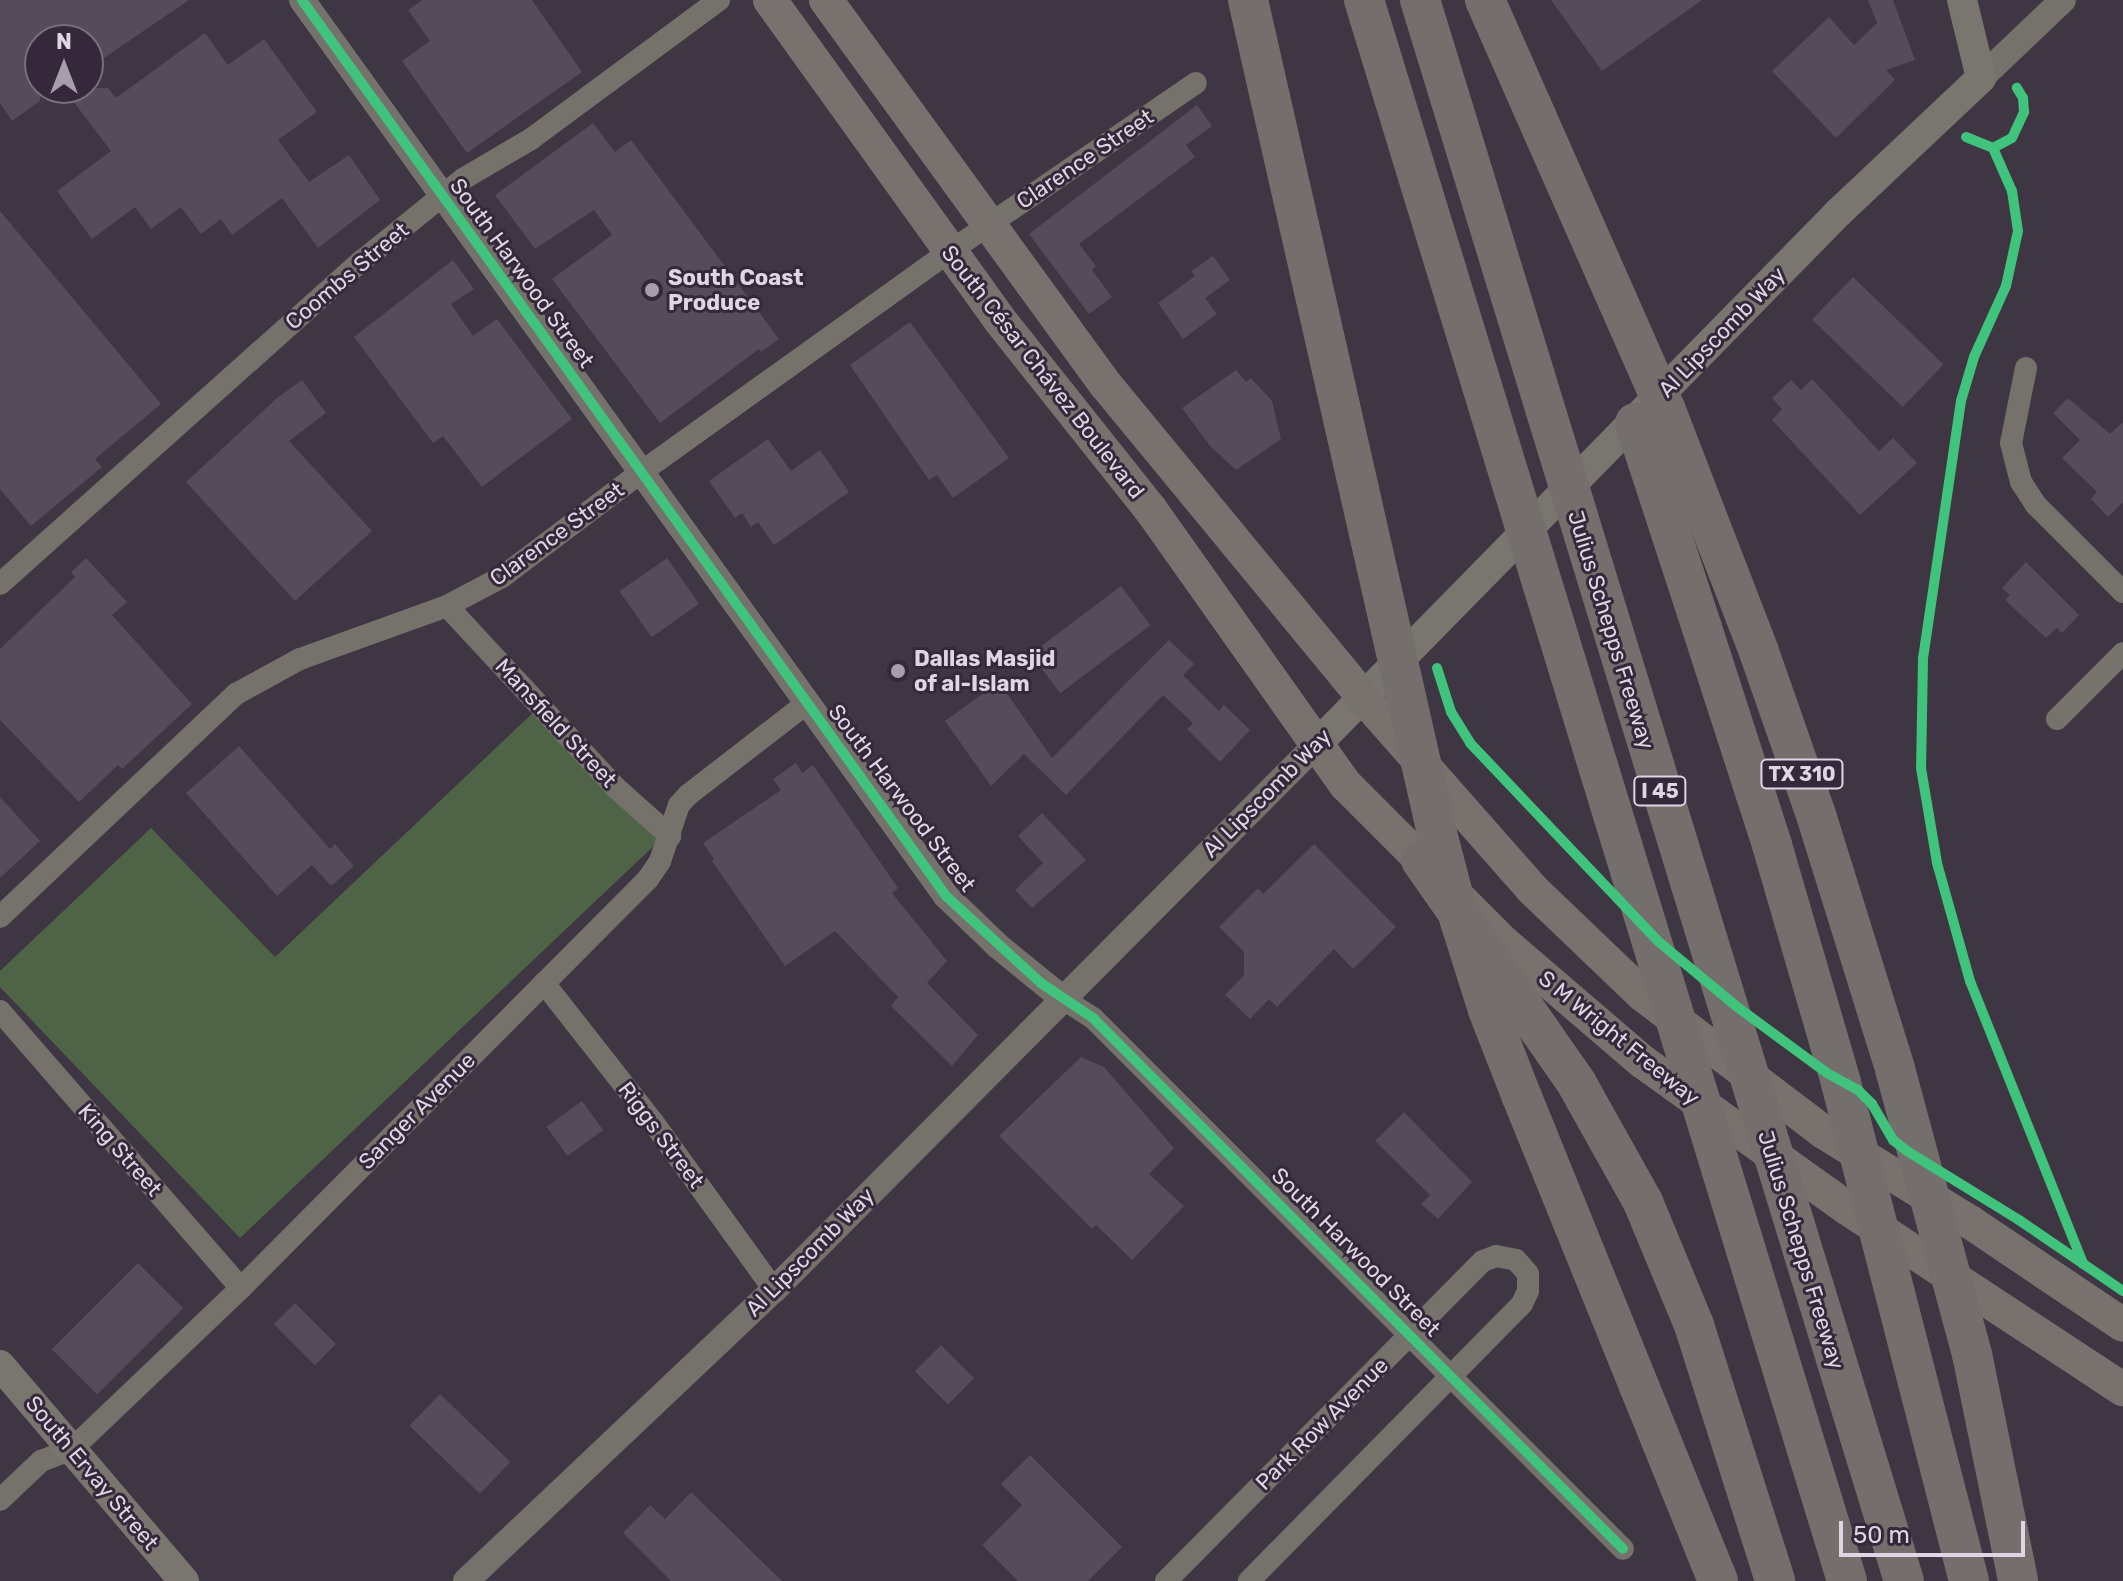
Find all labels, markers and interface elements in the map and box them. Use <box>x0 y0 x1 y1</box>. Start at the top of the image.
north arrow <box>24 24 104 104</box>
text: N <box>56 28 72 55</box>
street label: Clarence Street <box>1012 103 1158 215</box>
street label: South Harwood Street <box>444 173 600 373</box>
street label: Coombs Street <box>280 217 414 335</box>
street label: South César Chávez Boulevard <box>936 240 1150 504</box>
street label: Al Lipscomb Way <box>1653 261 1791 403</box>
place label: South Coast Produce <box>668 264 804 316</box>
marker: South Coast Produce <box>643 281 661 299</box>
street label: Clarence Street <box>485 476 629 592</box>
street label: Julius Schepps Freeway <box>1562 507 1660 753</box>
place label: Dallas Masjid of al-Islam <box>914 645 1055 696</box>
street label: Mansfield Street <box>490 653 622 793</box>
marker: Dallas Masjid of al-Islam <box>889 662 907 680</box>
street label: South Harwood Street <box>823 699 981 897</box>
street label: Al Lipscomb Way <box>1197 723 1337 863</box>
road number: TX 310 <box>1760 758 1844 790</box>
road number: I 45 <box>1632 775 1688 807</box>
street label: S M Wright Freeway <box>1533 965 1705 1111</box>
street label: Sanger Avenue <box>353 1047 481 1175</box>
street label: Riggs Street <box>612 1077 710 1193</box>
street label: King Street <box>73 1098 167 1202</box>
street label: Julius Schepps Freeway <box>1752 1127 1850 1373</box>
street label: South Harwood Street <box>1266 1162 1446 1342</box>
street label: Al Lipscomb Way <box>740 1182 880 1322</box>
street label: Park Row Avenue <box>1250 1352 1394 1496</box>
street label: South Ervay Street <box>20 1390 164 1556</box>
scale bar <box>1843 1505 2029 1555</box>
text: 50 m <box>1853 1521 1910 1549</box>

